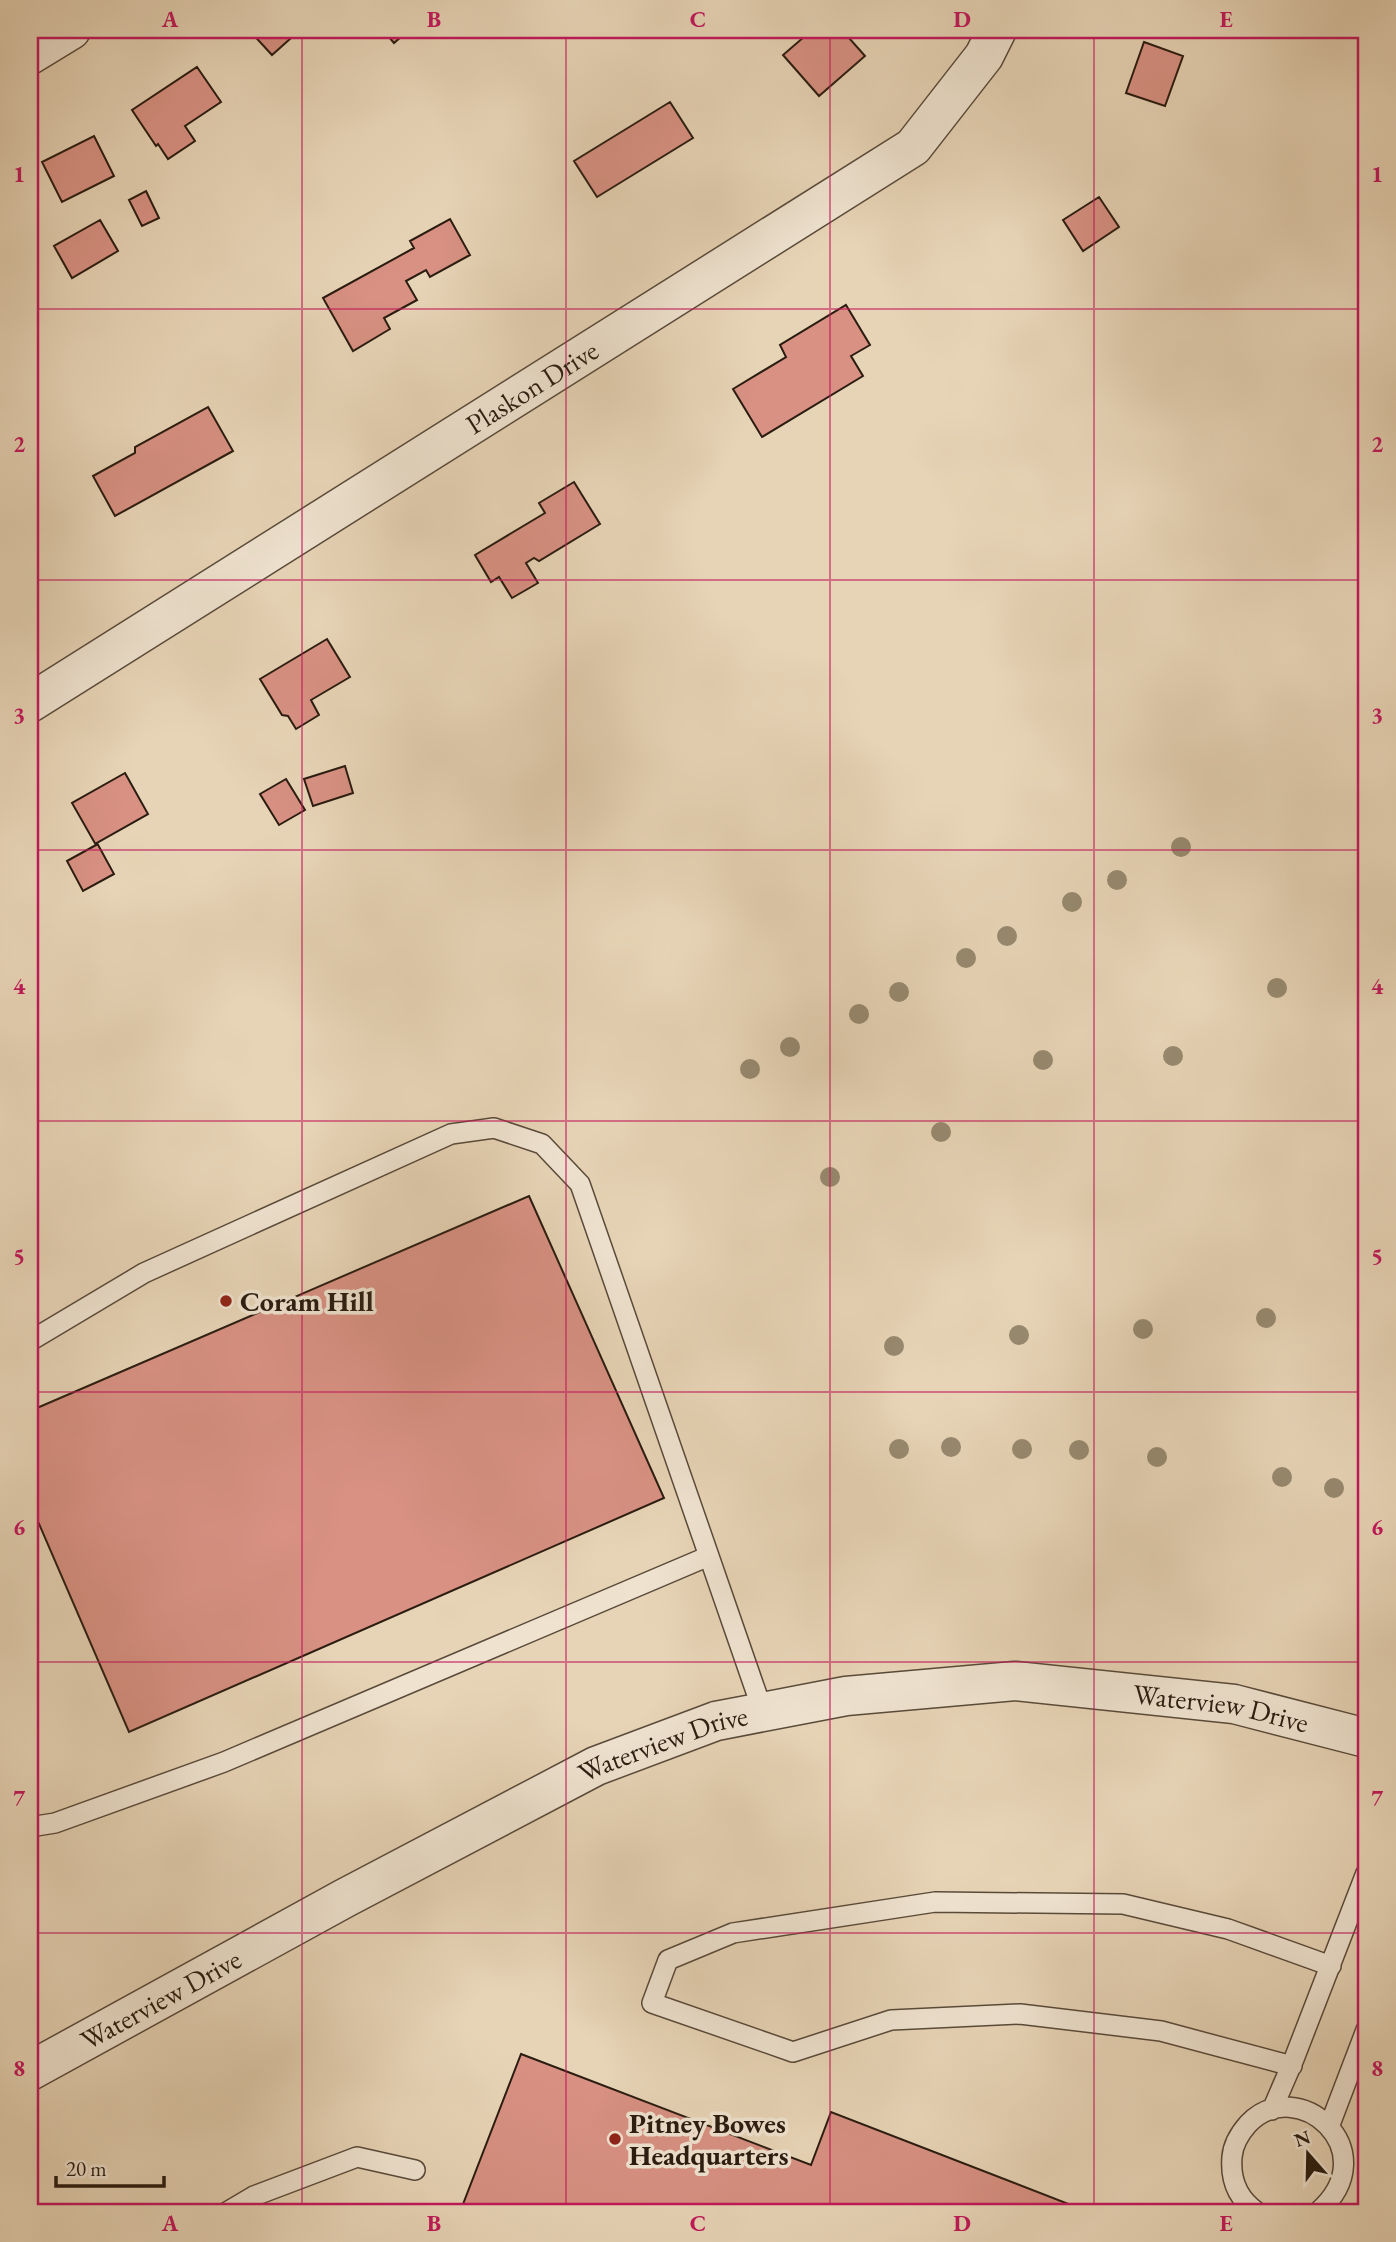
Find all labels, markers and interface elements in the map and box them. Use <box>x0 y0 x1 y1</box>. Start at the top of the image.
text: A <box>161 4 179 34</box>
text: B <box>427 4 441 34</box>
text: C <box>690 4 706 34</box>
text: D <box>953 4 971 34</box>
text: E <box>1219 4 1233 34</box>
text: 1 <box>13 159 25 189</box>
text: 1 <box>1371 159 1383 189</box>
street label: Plaskon Drive <box>459 332 605 442</box>
text: 2 <box>13 429 25 459</box>
text: 2 <box>1371 429 1383 459</box>
text: 3 <box>13 700 25 730</box>
text: 3 <box>1371 700 1383 730</box>
text: 4 <box>13 971 26 1001</box>
text: 4 <box>1371 971 1384 1001</box>
text: 5 <box>13 1241 25 1271</box>
text: 5 <box>1371 1241 1383 1271</box>
place label: Coram Hill <box>240 1283 374 1319</box>
marker: Coram Hill <box>218 1293 234 1309</box>
text: 6 <box>13 1512 25 1542</box>
text: 6 <box>1371 1512 1383 1542</box>
street label: Waterview Drive <box>1131 1676 1313 1741</box>
street label: Waterview Drive <box>572 1697 751 1790</box>
text: 7 <box>13 1783 26 1813</box>
text: 7 <box>1371 1783 1384 1813</box>
street label: Waterview Drive <box>74 1941 247 2058</box>
text: 8 <box>13 2053 25 2083</box>
text: 8 <box>1371 2053 1383 2083</box>
place label: Pitney Bowes Headquarters <box>629 2105 789 2173</box>
north arrow <box>1274 2120 1344 2190</box>
text: N <box>1291 2124 1314 2153</box>
marker: Pitney Bowes Headquarters <box>607 2131 623 2147</box>
scale bar <box>56 2144 164 2188</box>
text: 20 m <box>66 2155 107 2182</box>
text: A <box>161 2208 179 2238</box>
text: B <box>427 2208 441 2238</box>
text: C <box>690 2208 706 2238</box>
text: D <box>953 2208 971 2238</box>
text: E <box>1219 2208 1233 2238</box>

